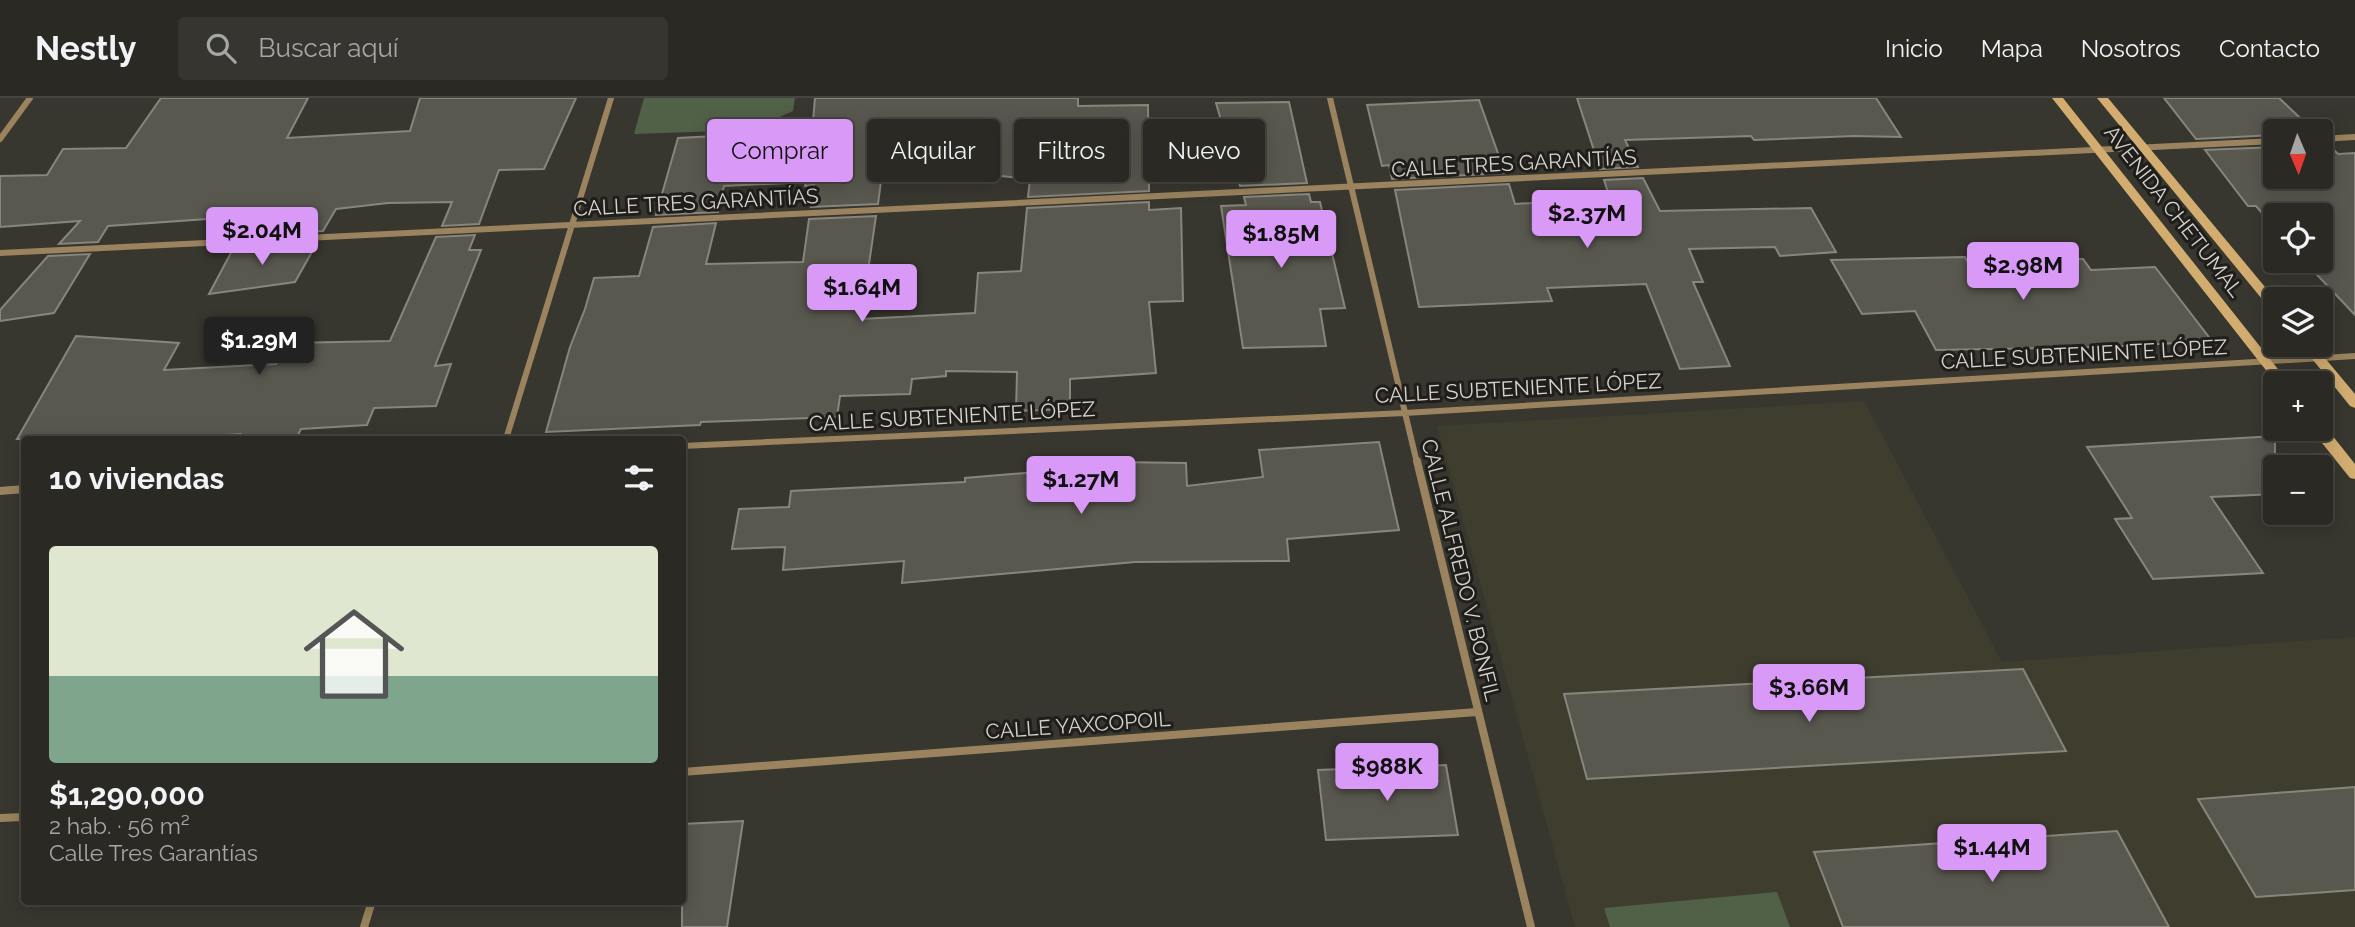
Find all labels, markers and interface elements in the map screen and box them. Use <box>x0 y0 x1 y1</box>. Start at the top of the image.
search box <box>178 17 668 80</box>
text: Nestly <box>35 29 136 68</box>
icon: search <box>202 29 240 67</box>
text: Buscar aquí <box>258 33 399 63</box>
text: Inicio <box>1885 34 1943 63</box>
text: Mapa <box>1981 34 2043 63</box>
text: Nosotros <box>2081 34 2181 63</box>
text: Contacto <box>2219 34 2320 63</box>
chip: Comprar <box>707 119 853 182</box>
chip: Alquilar <box>867 119 1000 182</box>
chip: Filtros <box>1014 119 1129 182</box>
chip: Nuevo <box>1143 119 1265 182</box>
north arrow <box>2263 119 2333 189</box>
map controls <box>2263 119 2333 525</box>
street label: AVENIDA CHETUMAL <box>2099 120 2249 302</box>
street label: CALLE TRES GARANTÍAS <box>1391 144 1638 182</box>
street label: CALLE TRES GARANTÍAS <box>573 183 820 221</box>
pin: $2.37M <box>1530 190 1644 250</box>
text: $2.37M <box>1548 199 1626 226</box>
button: locate <box>2263 203 2333 273</box>
pin: $2.04M <box>205 208 319 267</box>
pin: $1.85M <box>1224 211 1338 270</box>
text: $2.04M <box>222 216 302 243</box>
text: $1.85M <box>1242 219 1320 246</box>
pin: $2.98M <box>1966 242 2080 302</box>
text: $2.98M <box>1983 251 2063 278</box>
pin: $1.64M <box>805 264 919 324</box>
text: $1.64M <box>823 273 901 300</box>
button: layers <box>2263 287 2333 357</box>
pin: $1.29M <box>202 317 316 377</box>
text: $1.29M <box>220 326 298 353</box>
street label: CALLE SUBTENIENTE LÓPEZ <box>1940 334 2228 374</box>
street label: CALLE SUBTENIENTE LÓPEZ <box>1374 368 1662 408</box>
button: + <box>2263 371 2333 441</box>
street label: CALLE SUBTENIENTE LÓPEZ <box>808 396 1096 436</box>
street label: CALLE ALFREDO V. BONFIL <box>1416 436 1506 704</box>
button: − <box>2263 455 2333 525</box>
pin: $1.27M <box>1024 456 1138 516</box>
icon: filters <box>620 459 658 497</box>
text: 10 viviendas <box>49 461 224 496</box>
text: $1.27M <box>1043 465 1119 492</box>
icon: home <box>291 591 417 717</box>
pin: $3.66M <box>1752 664 1866 724</box>
text: $3.66M <box>1769 673 1849 700</box>
street label: CALLE YAXCOPOIL <box>985 706 1171 744</box>
pin: $988K <box>1338 744 1436 803</box>
text: $988K <box>1351 752 1423 779</box>
text: $1,290,000 <box>49 777 205 812</box>
text: 2 hab. · 56 m² <box>49 812 190 839</box>
pin: $1.44M <box>1935 824 2049 884</box>
text: $1.44M <box>1953 833 2031 860</box>
text: Calle Tres Garantías <box>49 839 258 866</box>

